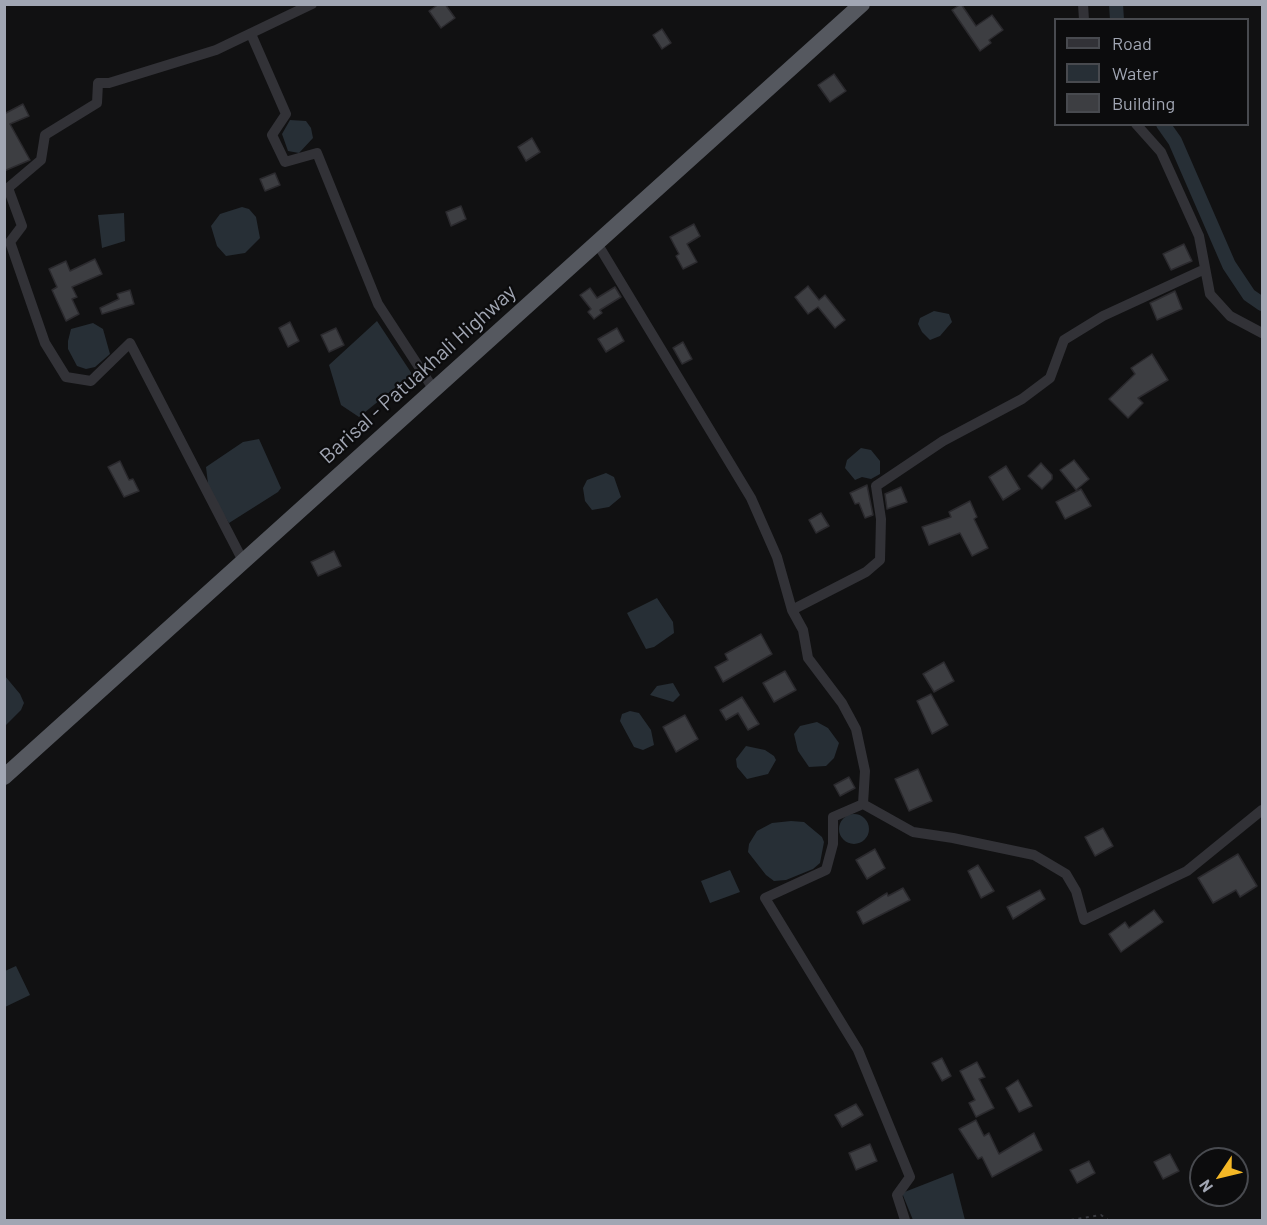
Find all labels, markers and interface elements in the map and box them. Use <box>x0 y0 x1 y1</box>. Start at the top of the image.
legend <box>1054 18 1249 126</box>
text: Road <box>1112 32 1152 54</box>
text: Water <box>1112 62 1159 84</box>
text: Building <box>1112 92 1175 114</box>
street label: Barisal - Patuakhali Highway <box>315 279 521 469</box>
north arrow <box>1189 1147 1249 1207</box>
text: N <box>1195 1177 1216 1196</box>

